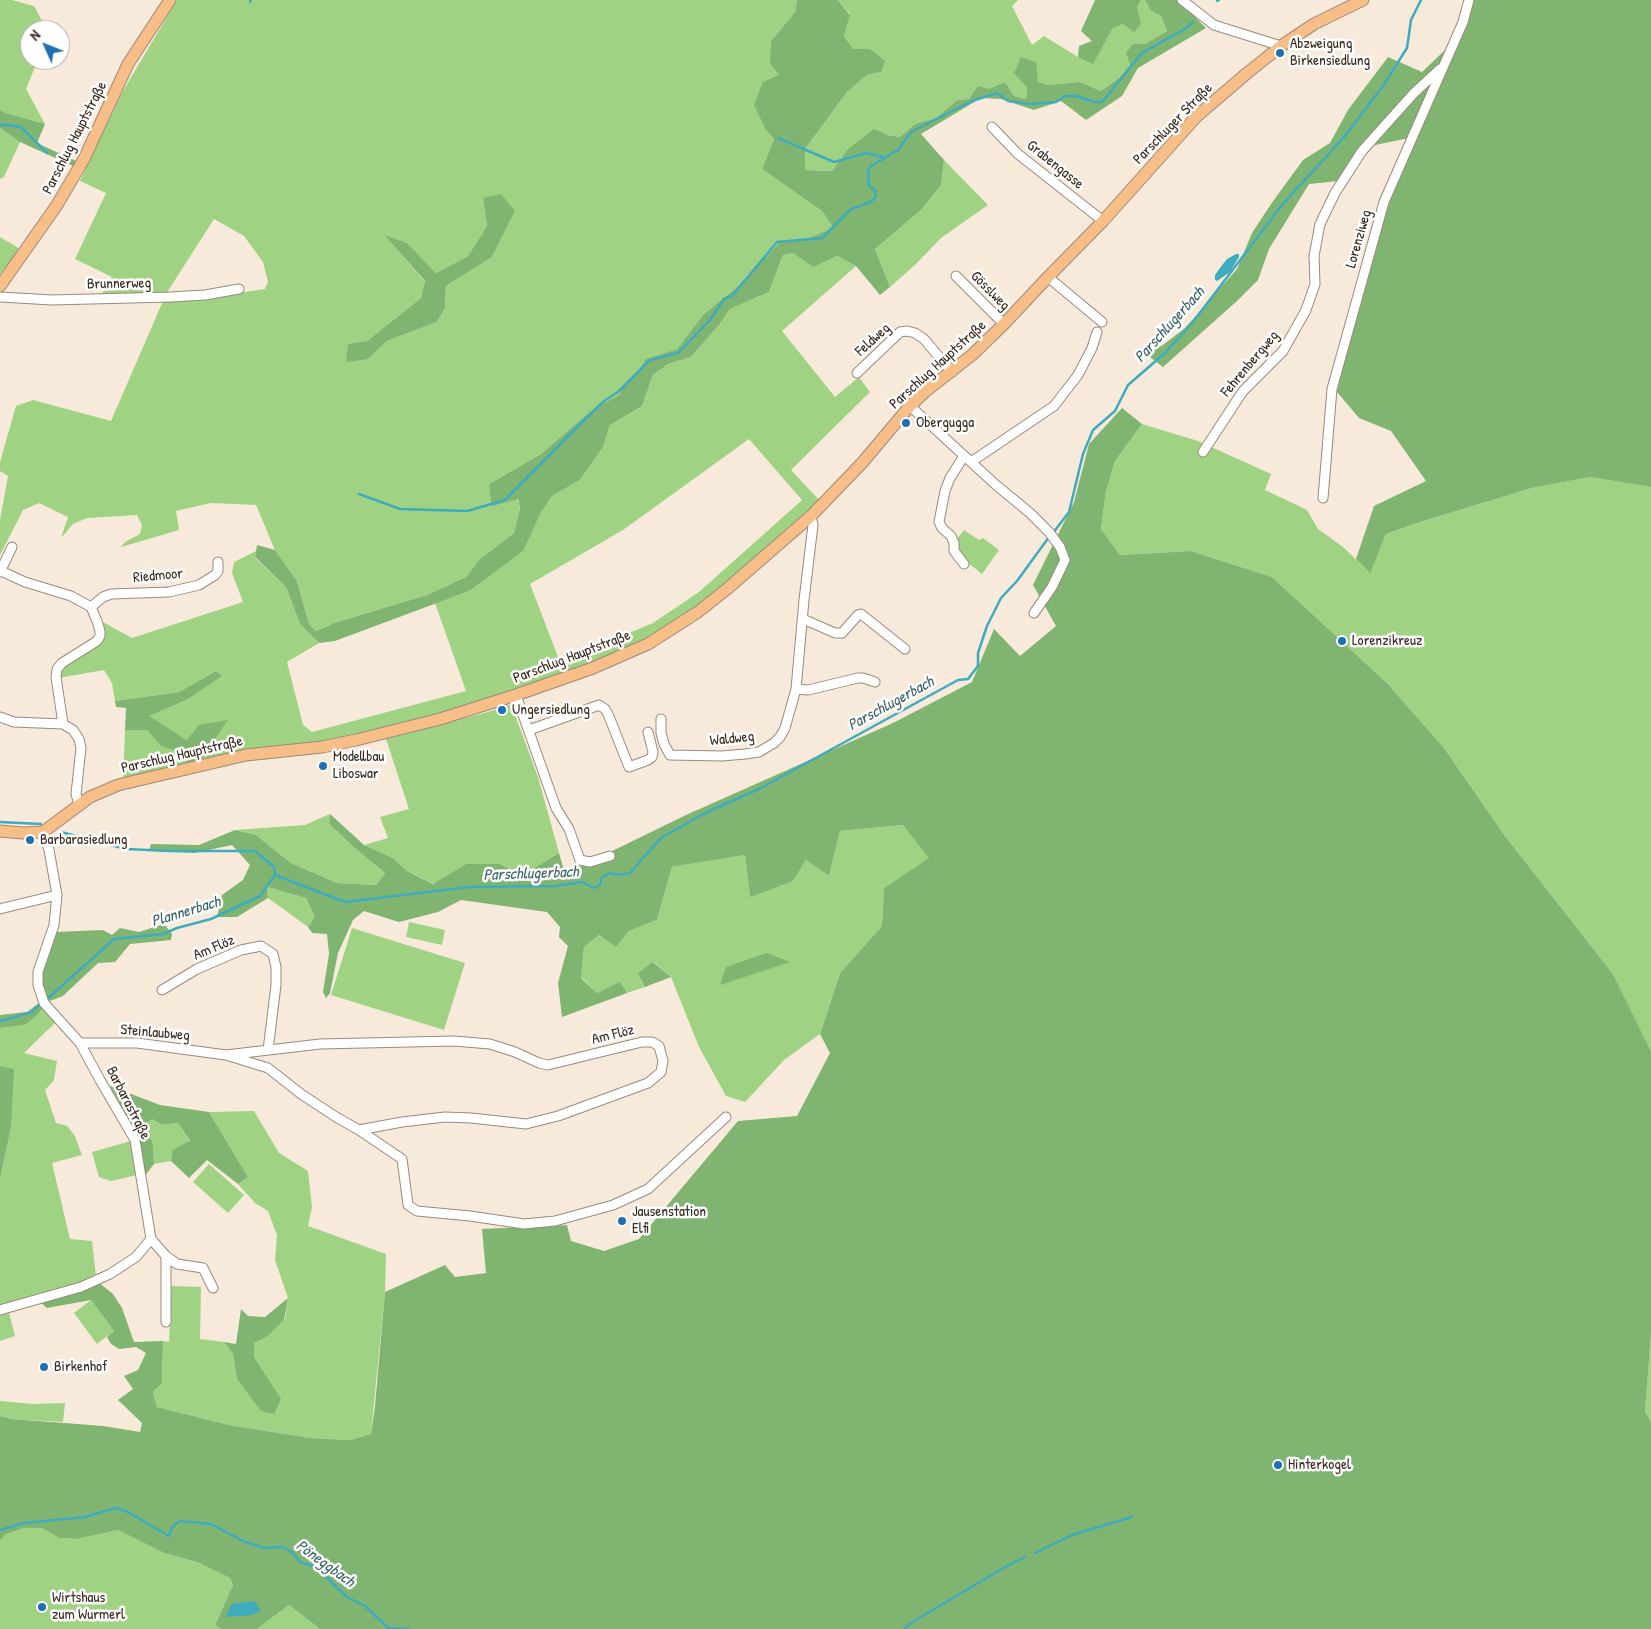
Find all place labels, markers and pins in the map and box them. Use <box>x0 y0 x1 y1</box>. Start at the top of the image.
place label: Abzweigung Birkensiedlung <box>1290 35 1370 70</box>
marker: Abzweigung Birkensiedlung <box>1274 47 1286 59</box>
place label: Obergugga <box>916 414 974 432</box>
marker: Obergugga <box>900 417 912 429</box>
place label: Lorenzikreuz <box>1352 632 1422 650</box>
marker: Lorenzikreuz <box>1336 635 1348 647</box>
place label: Ungersiedlung <box>512 701 590 719</box>
marker: Ungersiedlung <box>496 704 508 716</box>
place label: Modellbau Liboswar <box>333 748 384 783</box>
marker: Modellbau Liboswar <box>317 760 329 772</box>
place label: Barbarasiedlung <box>40 831 127 849</box>
marker: Barbarasiedlung <box>24 834 36 846</box>
place label: Jausenstation Elfi <box>632 1203 706 1238</box>
marker: Jausenstation Elfi <box>616 1215 628 1227</box>
place label: Birkenhof <box>54 1358 107 1376</box>
marker: Birkenhof <box>38 1361 50 1373</box>
place label: Hinterkogel <box>1288 1456 1351 1474</box>
marker: Hinterkogel <box>1272 1459 1284 1471</box>
place label: Wirtshaus zum Wurmerl <box>52 1589 125 1624</box>
marker: Wirtshaus zum Wurmerl <box>36 1601 48 1613</box>

